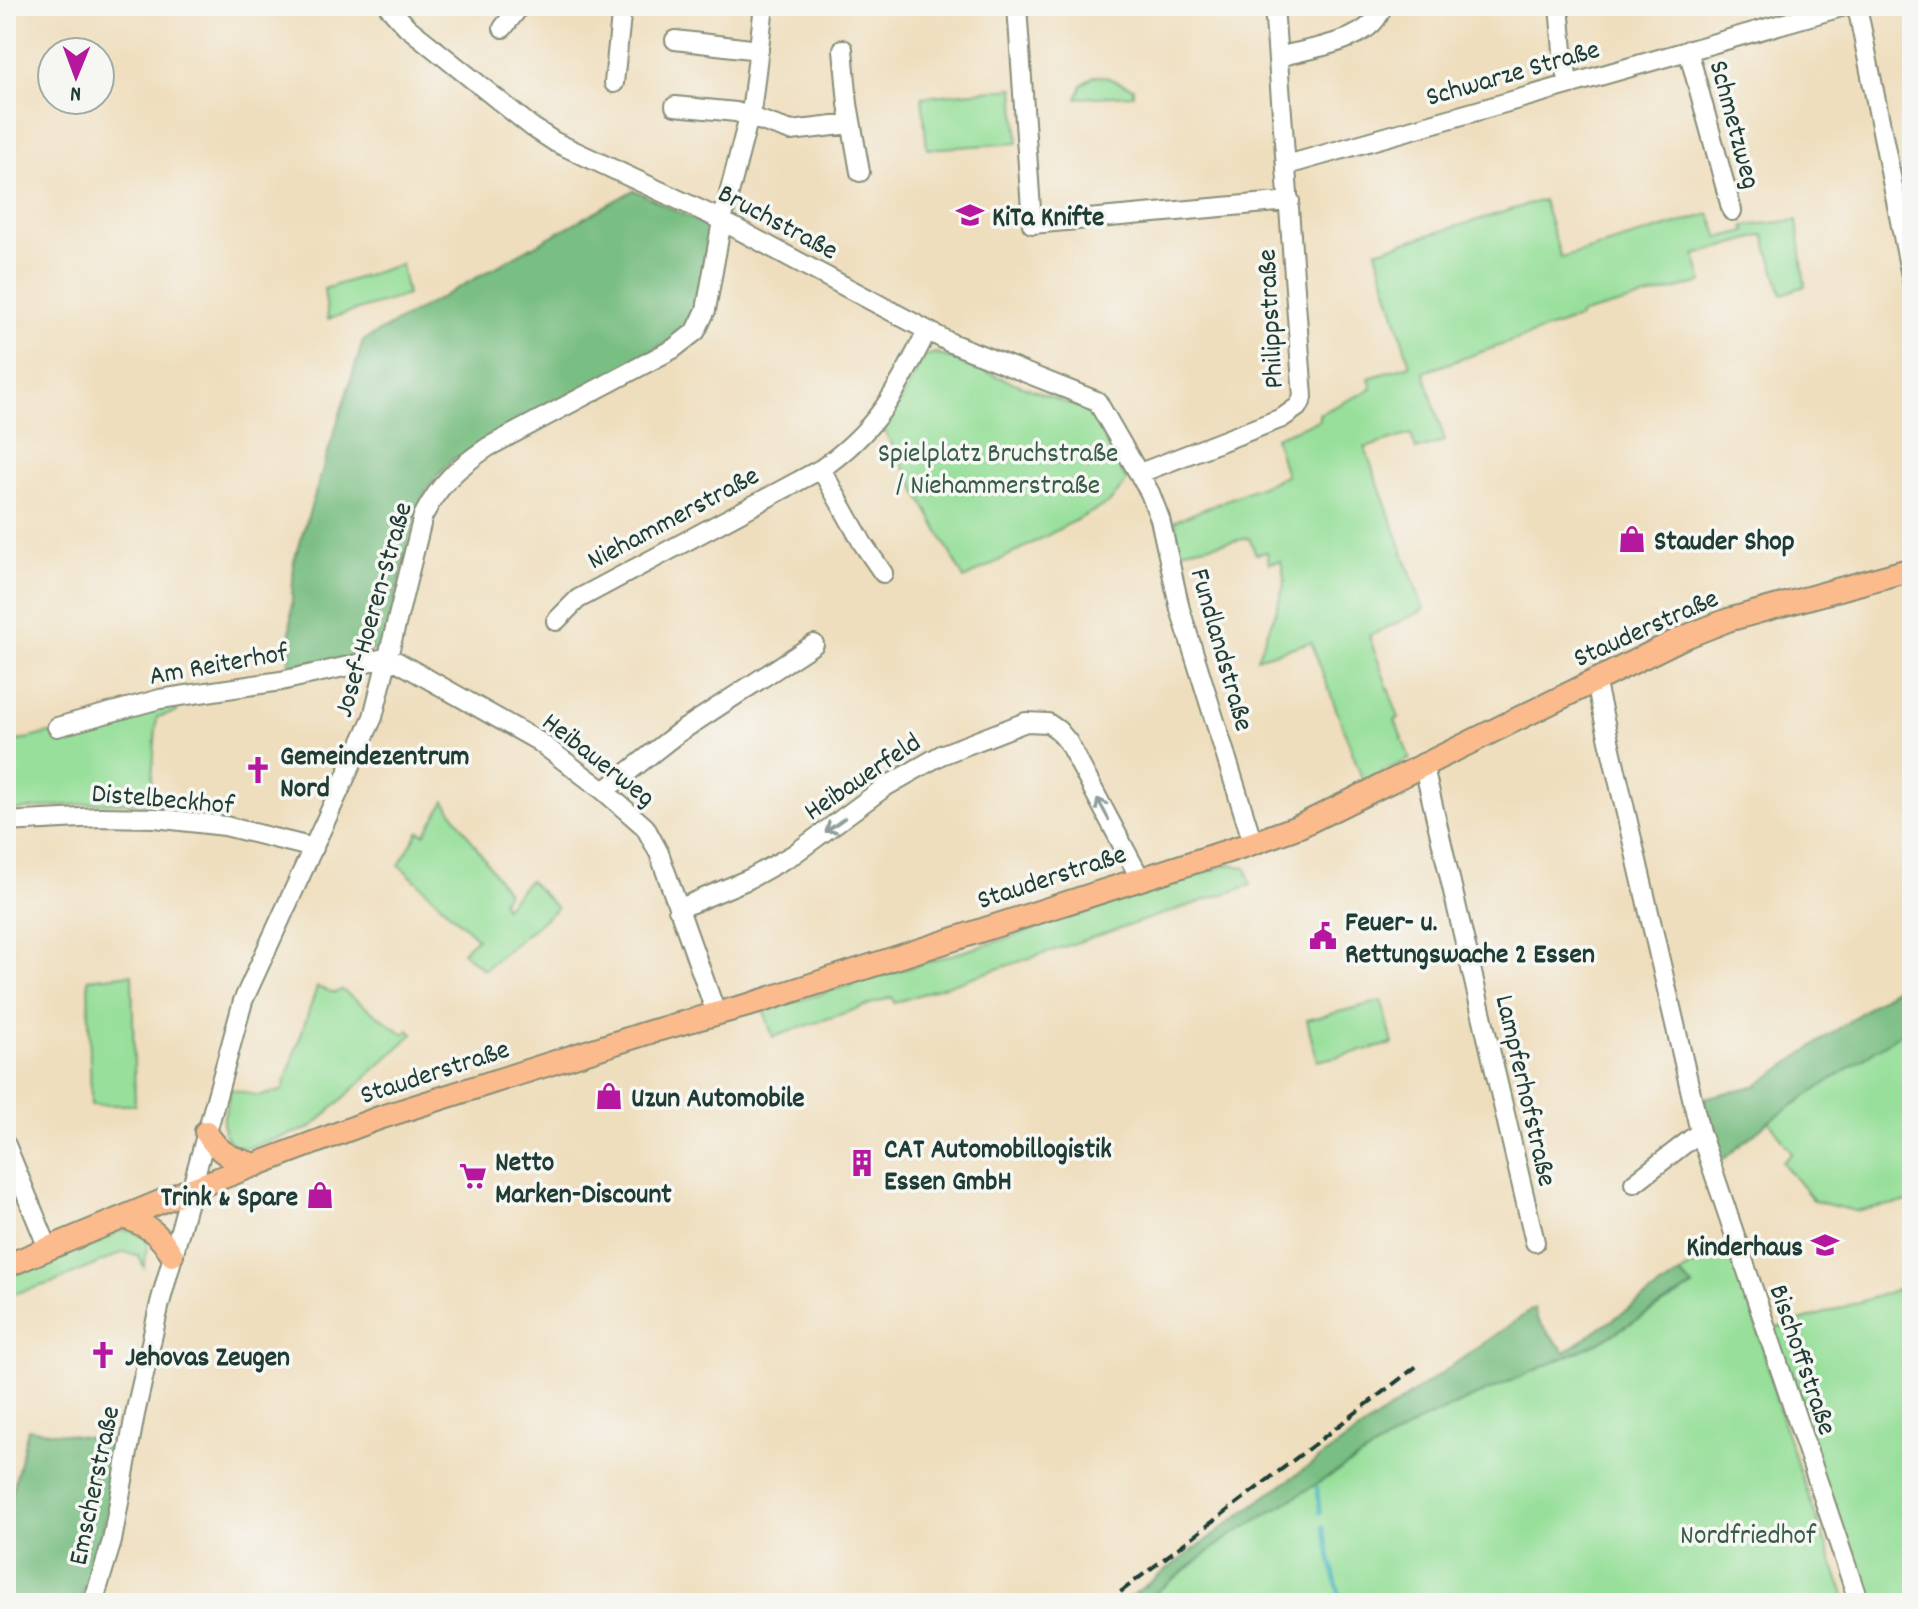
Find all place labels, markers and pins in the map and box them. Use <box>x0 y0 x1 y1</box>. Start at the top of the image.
school or university icon: KiTa Knifte <box>955 200 985 230</box>
place label: KiTa Knifte <box>992 200 1104 240</box>
shop icon: Stauder Shop <box>1617 524 1647 554</box>
place label: Stauder Shop <box>1654 524 1795 564</box>
place label: Gemeindezentrum Nord <box>280 739 469 811</box>
church icon: Gemeindezentrum Nord <box>243 755 273 785</box>
place label: Feuer- u. Rettungswache 2 Essen <box>1345 905 1595 977</box>
public building icon: Feuer- u. Rettungswache 2 Essen <box>1308 921 1338 951</box>
shop icon: Uzun Automobile <box>594 1081 624 1111</box>
place label: Uzun Automobile <box>631 1081 805 1121</box>
place label: CAT Automobillogistik Essen GmbH <box>884 1132 1112 1204</box>
place label: Netto Marken-Discount <box>495 1145 672 1217</box>
building icon: CAT Automobillogistik Essen GmbH <box>847 1148 877 1178</box>
supermarket icon: Netto Marken-Discount <box>458 1161 488 1191</box>
place label: Trink & Spare <box>161 1180 298 1220</box>
shop icon: Trink & Spare <box>305 1180 335 1210</box>
place label: Kinderhaus <box>1686 1230 1803 1270</box>
school or university icon: Kinderhaus <box>1810 1230 1840 1260</box>
church icon: Jehovas Zeugen <box>88 1340 118 1370</box>
place label: Jehovas Zeugen <box>125 1340 290 1380</box>

